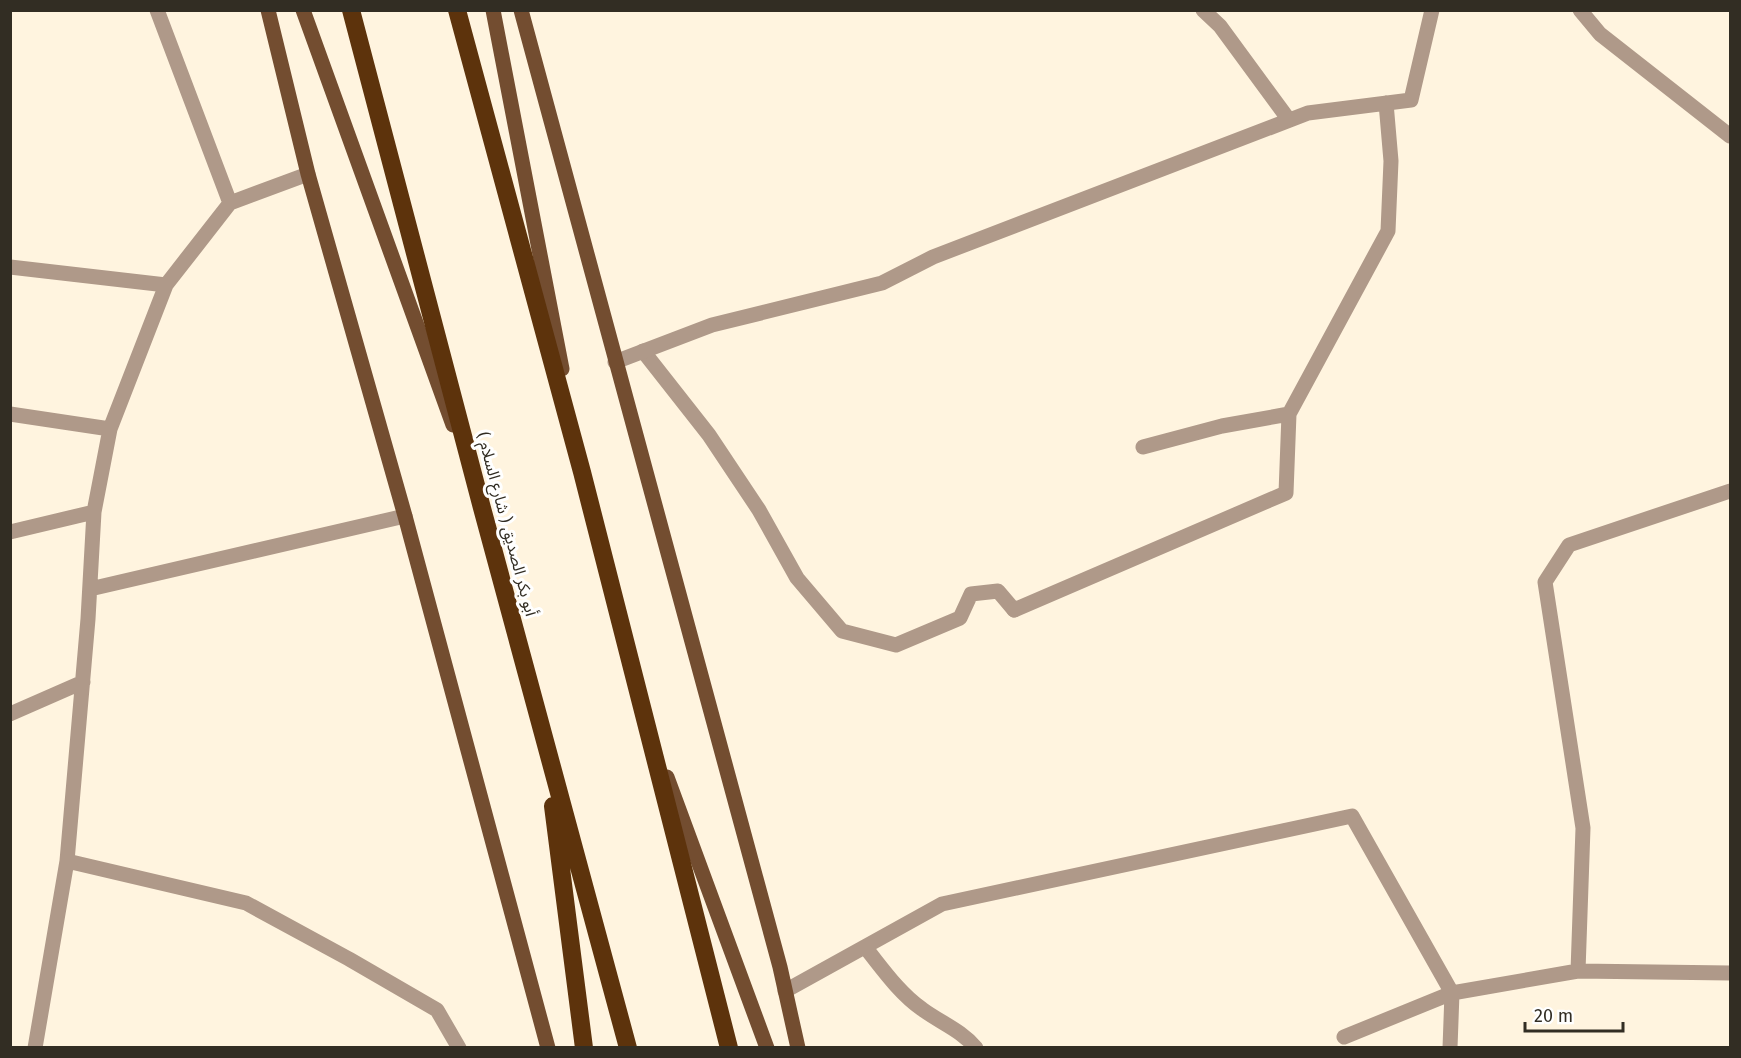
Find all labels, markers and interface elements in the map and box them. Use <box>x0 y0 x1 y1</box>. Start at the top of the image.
street label: ( شارع السلام ) أبو بكر الصديق <box>470 430 541 619</box>
scale bar <box>1525 995 1622 1033</box>
text: 20 m <box>1534 1005 1573 1027</box>

